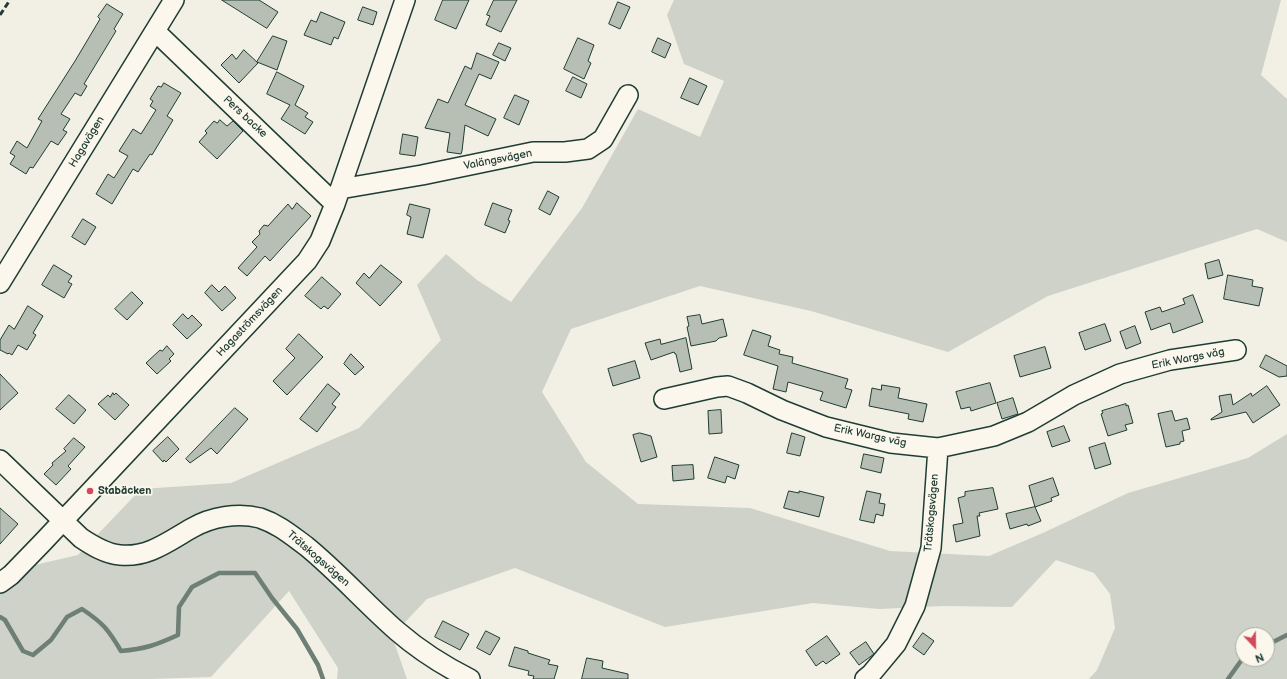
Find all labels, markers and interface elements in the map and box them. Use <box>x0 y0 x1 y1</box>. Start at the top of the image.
street label: Pers backe <box>220 93 270 141</box>
street label: Hagavägen <box>67 114 107 170</box>
street label: Valängsvägen <box>463 147 533 173</box>
street label: Hagaströmsvägen <box>214 284 286 360</box>
street label: Erik Wargs väg <box>1150 345 1226 373</box>
street label: Erik Wargs väg <box>832 422 908 450</box>
street label: Trätskogsvägen <box>922 473 942 553</box>
place label: Stabäcken <box>98 484 151 498</box>
marker: Stabäcken <box>85 486 95 496</box>
street label: Trätskogsvägen <box>284 528 352 590</box>
north arrow <box>1235 627 1275 667</box>
text: N <box>1253 650 1266 665</box>

